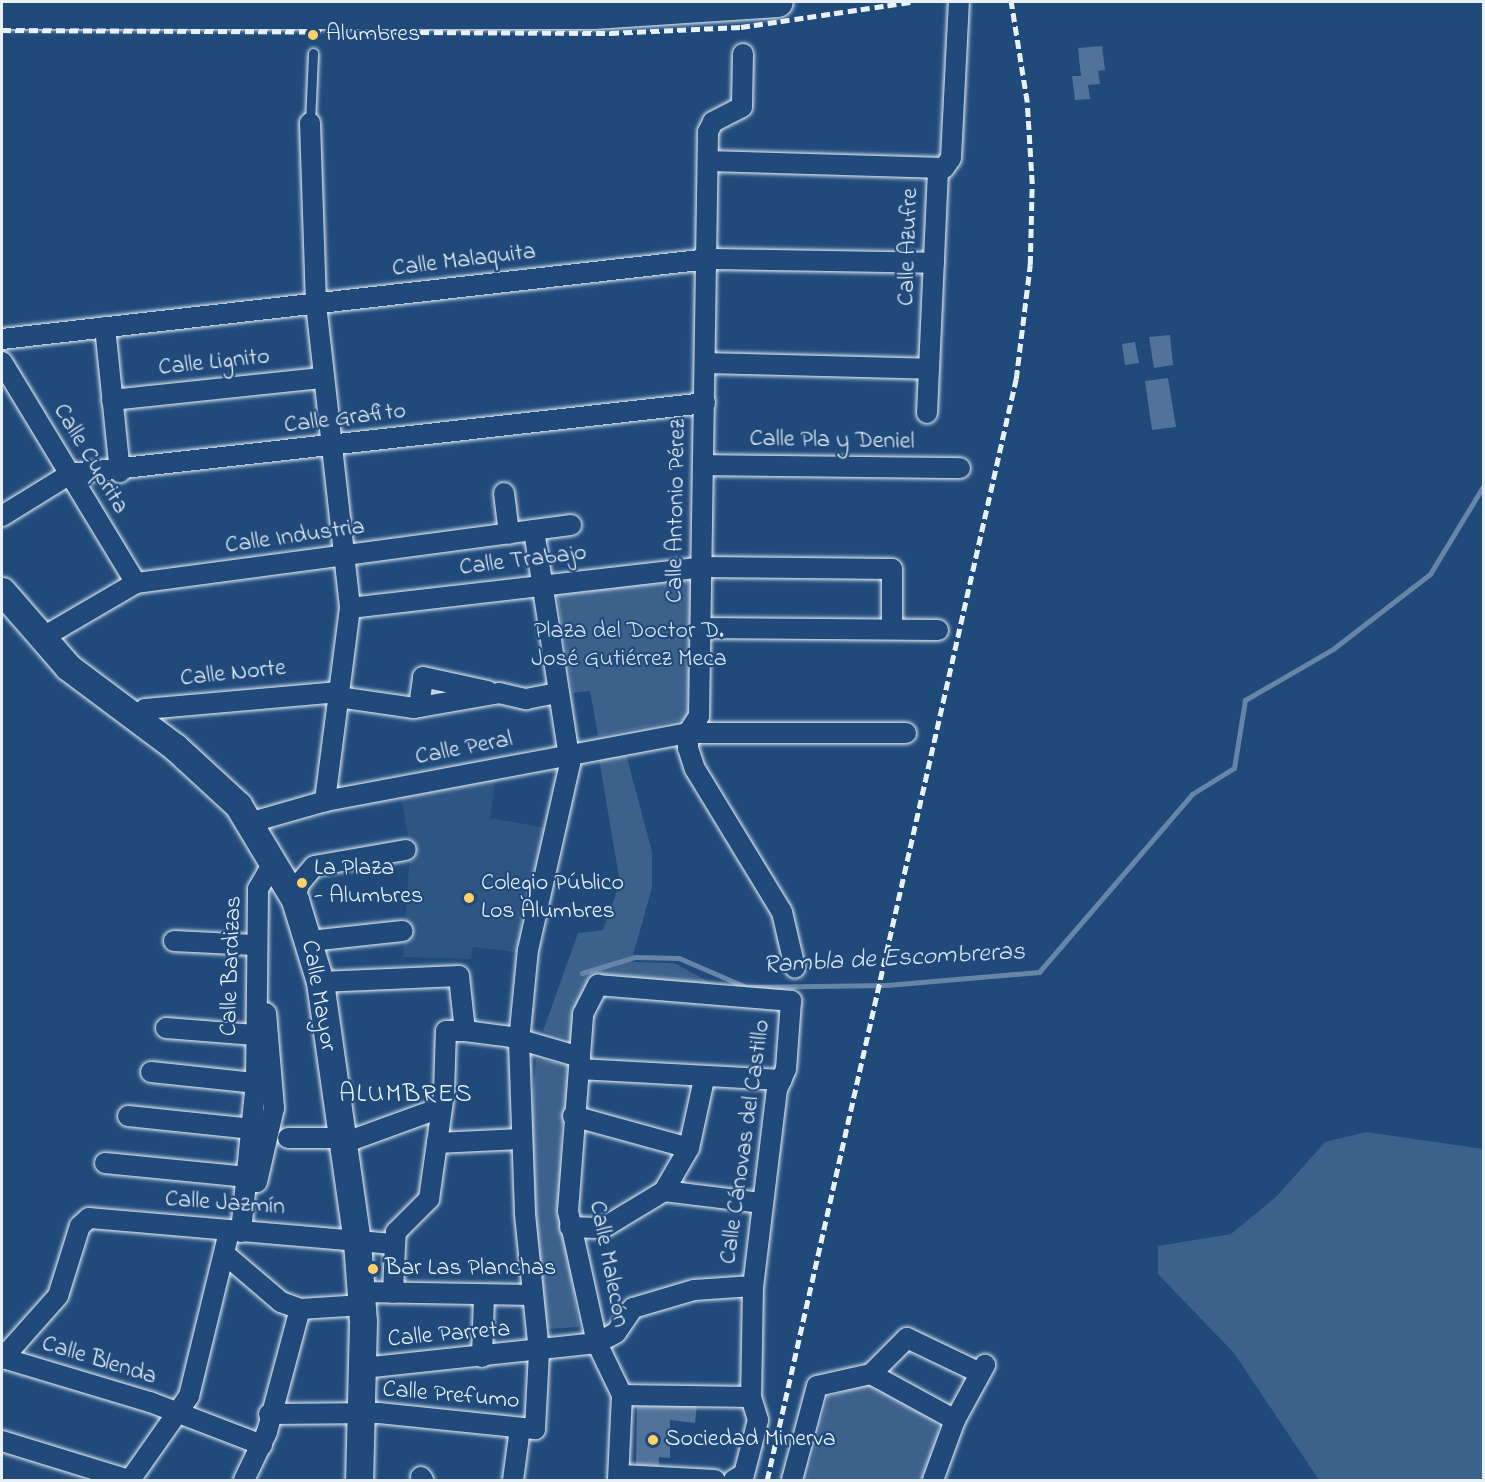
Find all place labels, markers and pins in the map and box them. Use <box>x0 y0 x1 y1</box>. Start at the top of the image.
place label: Alumbres <box>326 21 420 49</box>
marker: Alumbres <box>304 26 322 44</box>
place label: La Plaza - Alumbres <box>314 855 423 911</box>
place label: Colegio Público Los Alumbres <box>481 870 624 926</box>
marker: La Plaza - Alumbres <box>295 876 309 890</box>
marker: Colegio Público Los Alumbres <box>462 891 476 905</box>
place label: Bar Las Planchas <box>385 1255 556 1283</box>
marker: Bar Las Planchas <box>366 1262 380 1276</box>
place label: Sociedad Minerva <box>665 1426 836 1454</box>
marker: Sociedad Minerva <box>646 1433 660 1447</box>

